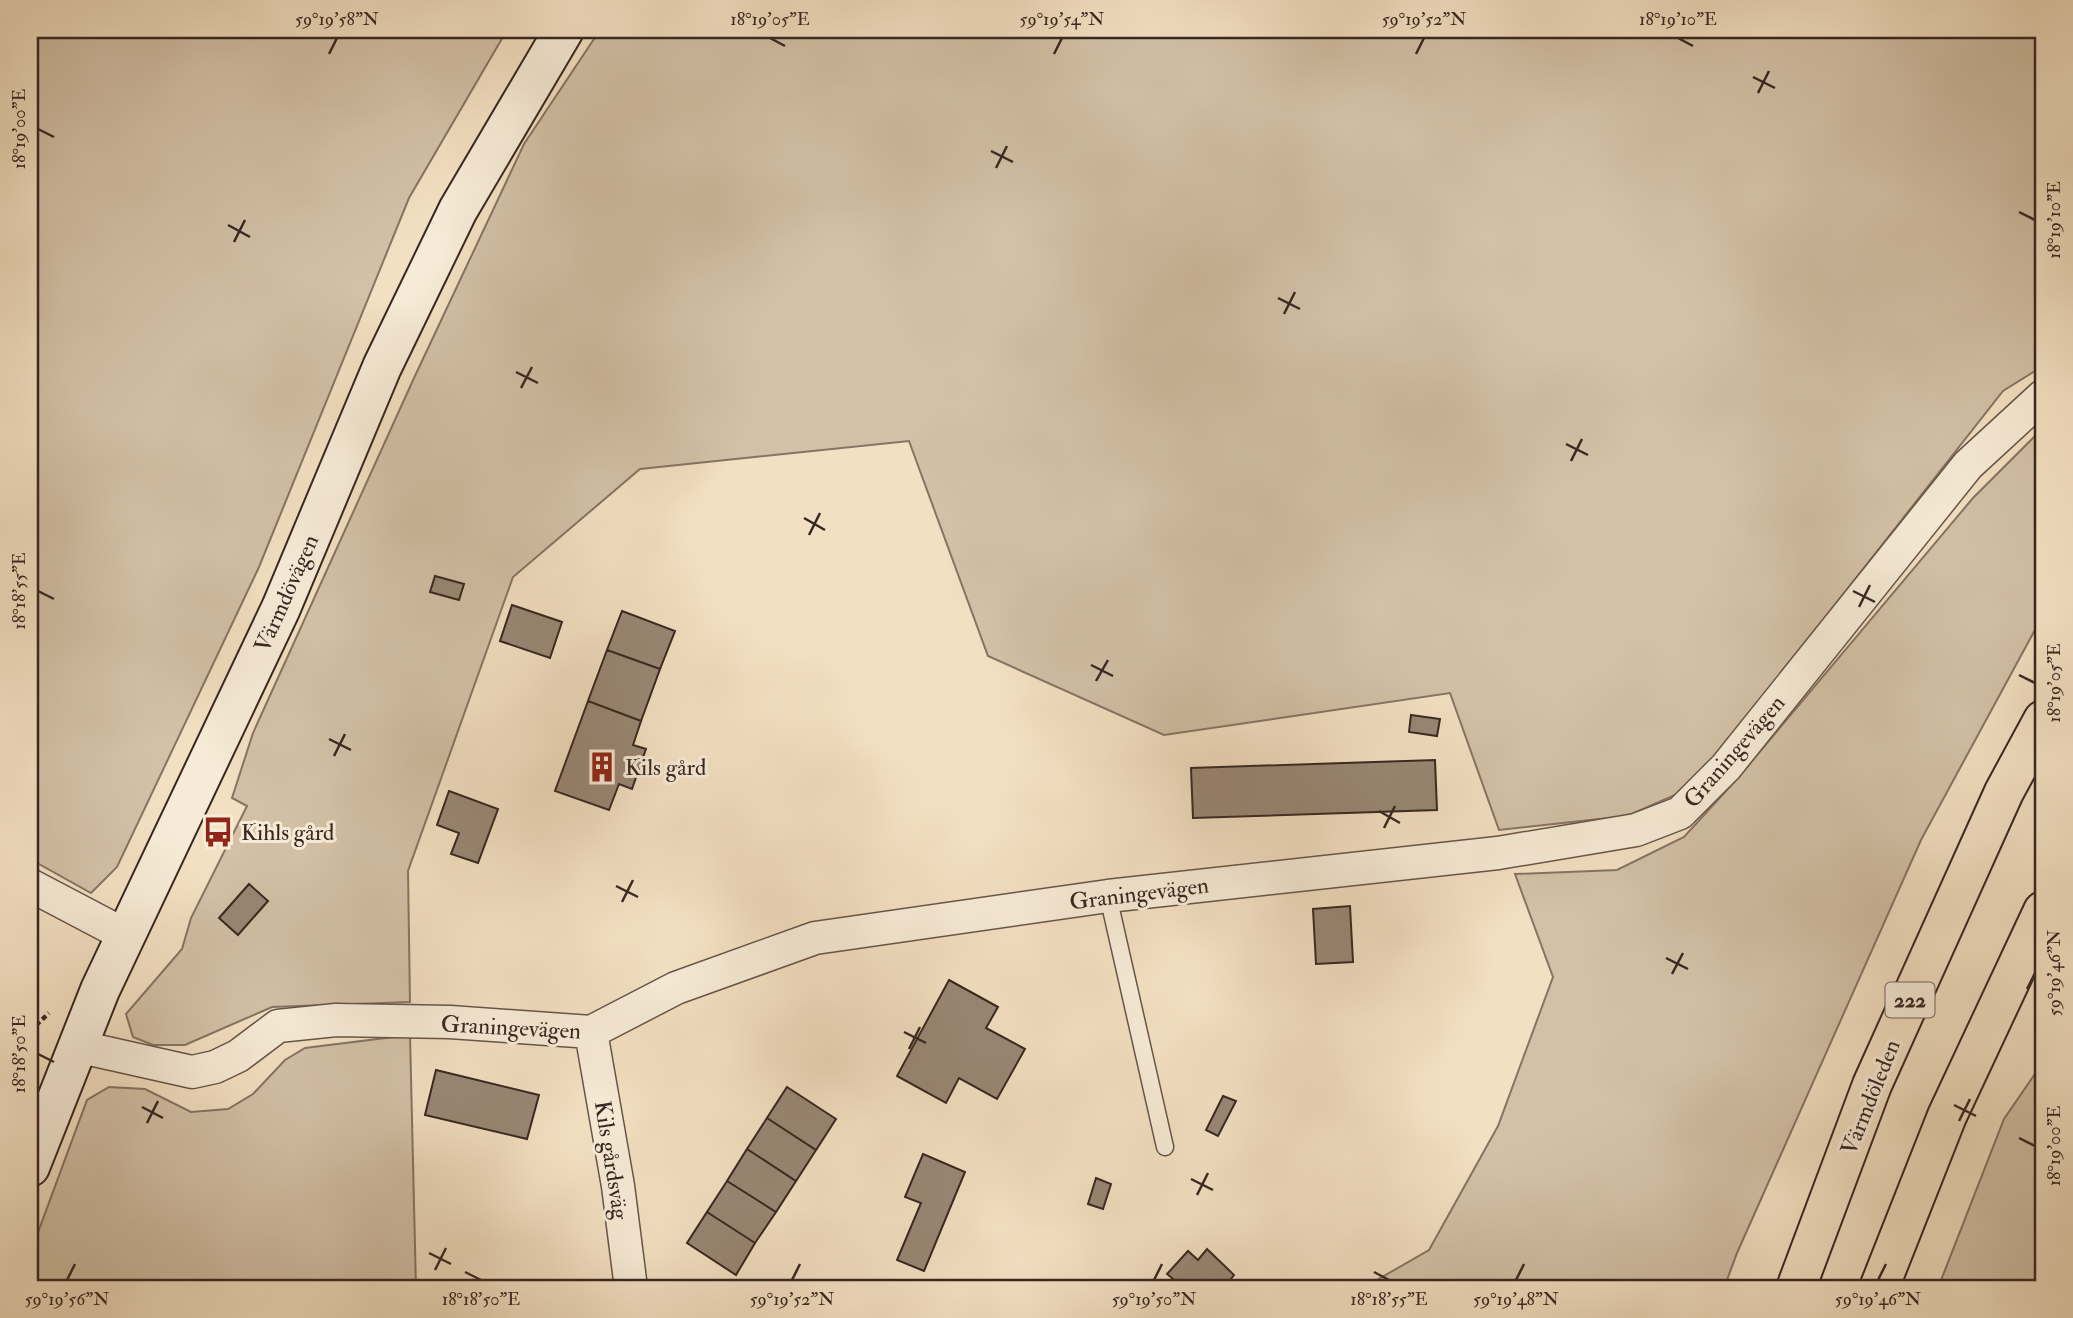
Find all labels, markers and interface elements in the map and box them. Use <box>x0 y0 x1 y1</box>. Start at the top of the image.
text: 59°19'58"N <box>295 8 379 31</box>
text: 18°19'05"E <box>730 8 810 31</box>
text: 59°19'54"N <box>1020 8 1104 31</box>
text: 59°19'52"N <box>1382 8 1466 31</box>
text: 18°19'10"E <box>1639 8 1717 31</box>
text: 18°19'00"E <box>8 89 31 169</box>
text: 18°19'10"E <box>2043 181 2066 259</box>
street label: Värmdövägen <box>248 530 325 657</box>
text: 18°18'55"E <box>8 552 31 630</box>
text: 18°19'05"E <box>2043 643 2066 723</box>
street label: Graningevägen <box>1677 689 1791 814</box>
building icon: Kils gård <box>585 750 619 784</box>
place label: Kils gård <box>625 753 706 782</box>
bus stop icon: Kihls gård <box>201 815 235 849</box>
place label: Kihls gård <box>241 818 334 847</box>
street label: Graningevägen <box>1068 871 1211 916</box>
text: 59°19'46"N <box>2043 930 2066 1016</box>
road number: 222 <box>1885 982 1934 1018</box>
street label: Graningevägen <box>440 1009 582 1046</box>
text: 18°18'50"E <box>8 1015 31 1093</box>
street label: Värmdöleden <box>1834 1035 1907 1159</box>
street label: Kils gårdsväg <box>588 1099 635 1222</box>
text: 18°19'00"E <box>2043 1106 2066 1186</box>
text: 59°19'56"N <box>25 1288 109 1311</box>
text: 18°18'50"E <box>442 1288 520 1311</box>
text: 59°19'52"N <box>750 1288 834 1311</box>
text: 59°19'50"N <box>1112 1288 1196 1311</box>
text: 18°18'55"E <box>1350 1288 1428 1311</box>
text: 59°19'48"N <box>1473 1288 1559 1311</box>
text: 59°19'46"N <box>1835 1288 1921 1311</box>

